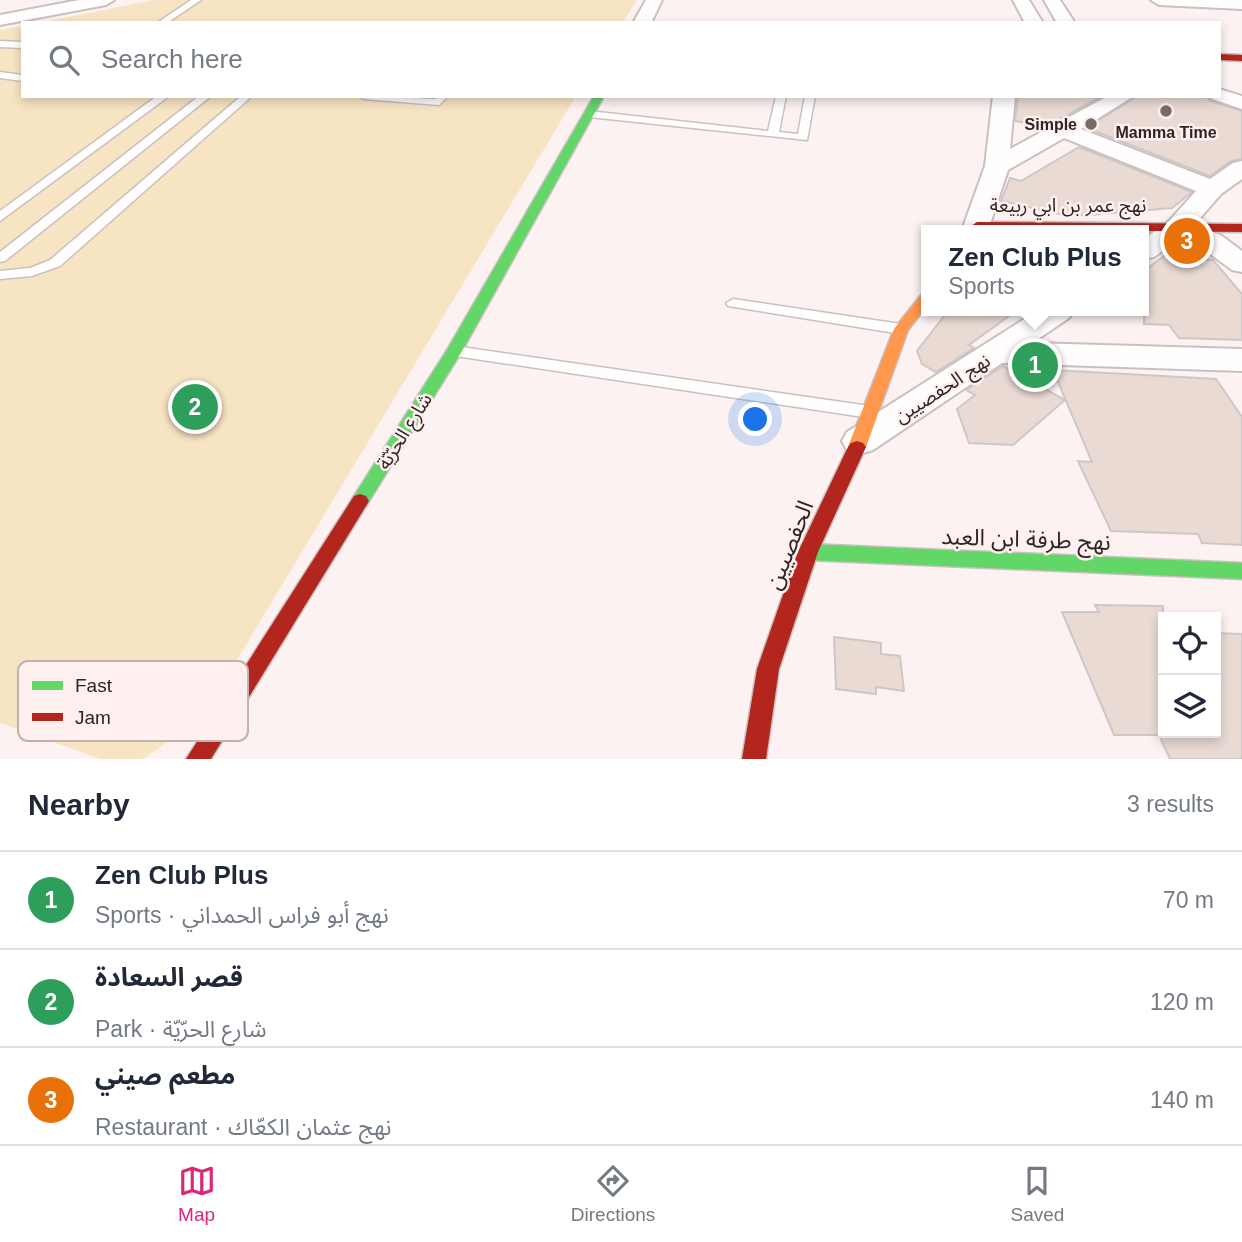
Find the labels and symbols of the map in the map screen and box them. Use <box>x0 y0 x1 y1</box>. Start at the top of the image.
marker: Mamma Time <box>1158 103 1174 119</box>
place label: Simple <box>1025 116 1077 133</box>
marker: Simple <box>1083 116 1099 132</box>
place label: Mamma Time <box>1115 124 1217 141</box>
street label: نهج عمر بن ابي ربيعة <box>990 195 1146 220</box>
pin: 3 <box>1164 215 1210 267</box>
pin: 1 <box>1012 339 1058 391</box>
street label: نهج الحفصيين <box>891 350 996 430</box>
pin: 2 <box>172 381 218 433</box>
street label: شارع الحرّيّة <box>373 389 439 475</box>
your location <box>738 402 772 436</box>
street label: الحفصيين <box>759 497 819 593</box>
street label: نهج طرفة ابن العبد <box>941 523 1111 559</box>
legend <box>18 661 248 741</box>
text: Fast <box>75 675 113 696</box>
text: Jam <box>75 707 111 728</box>

